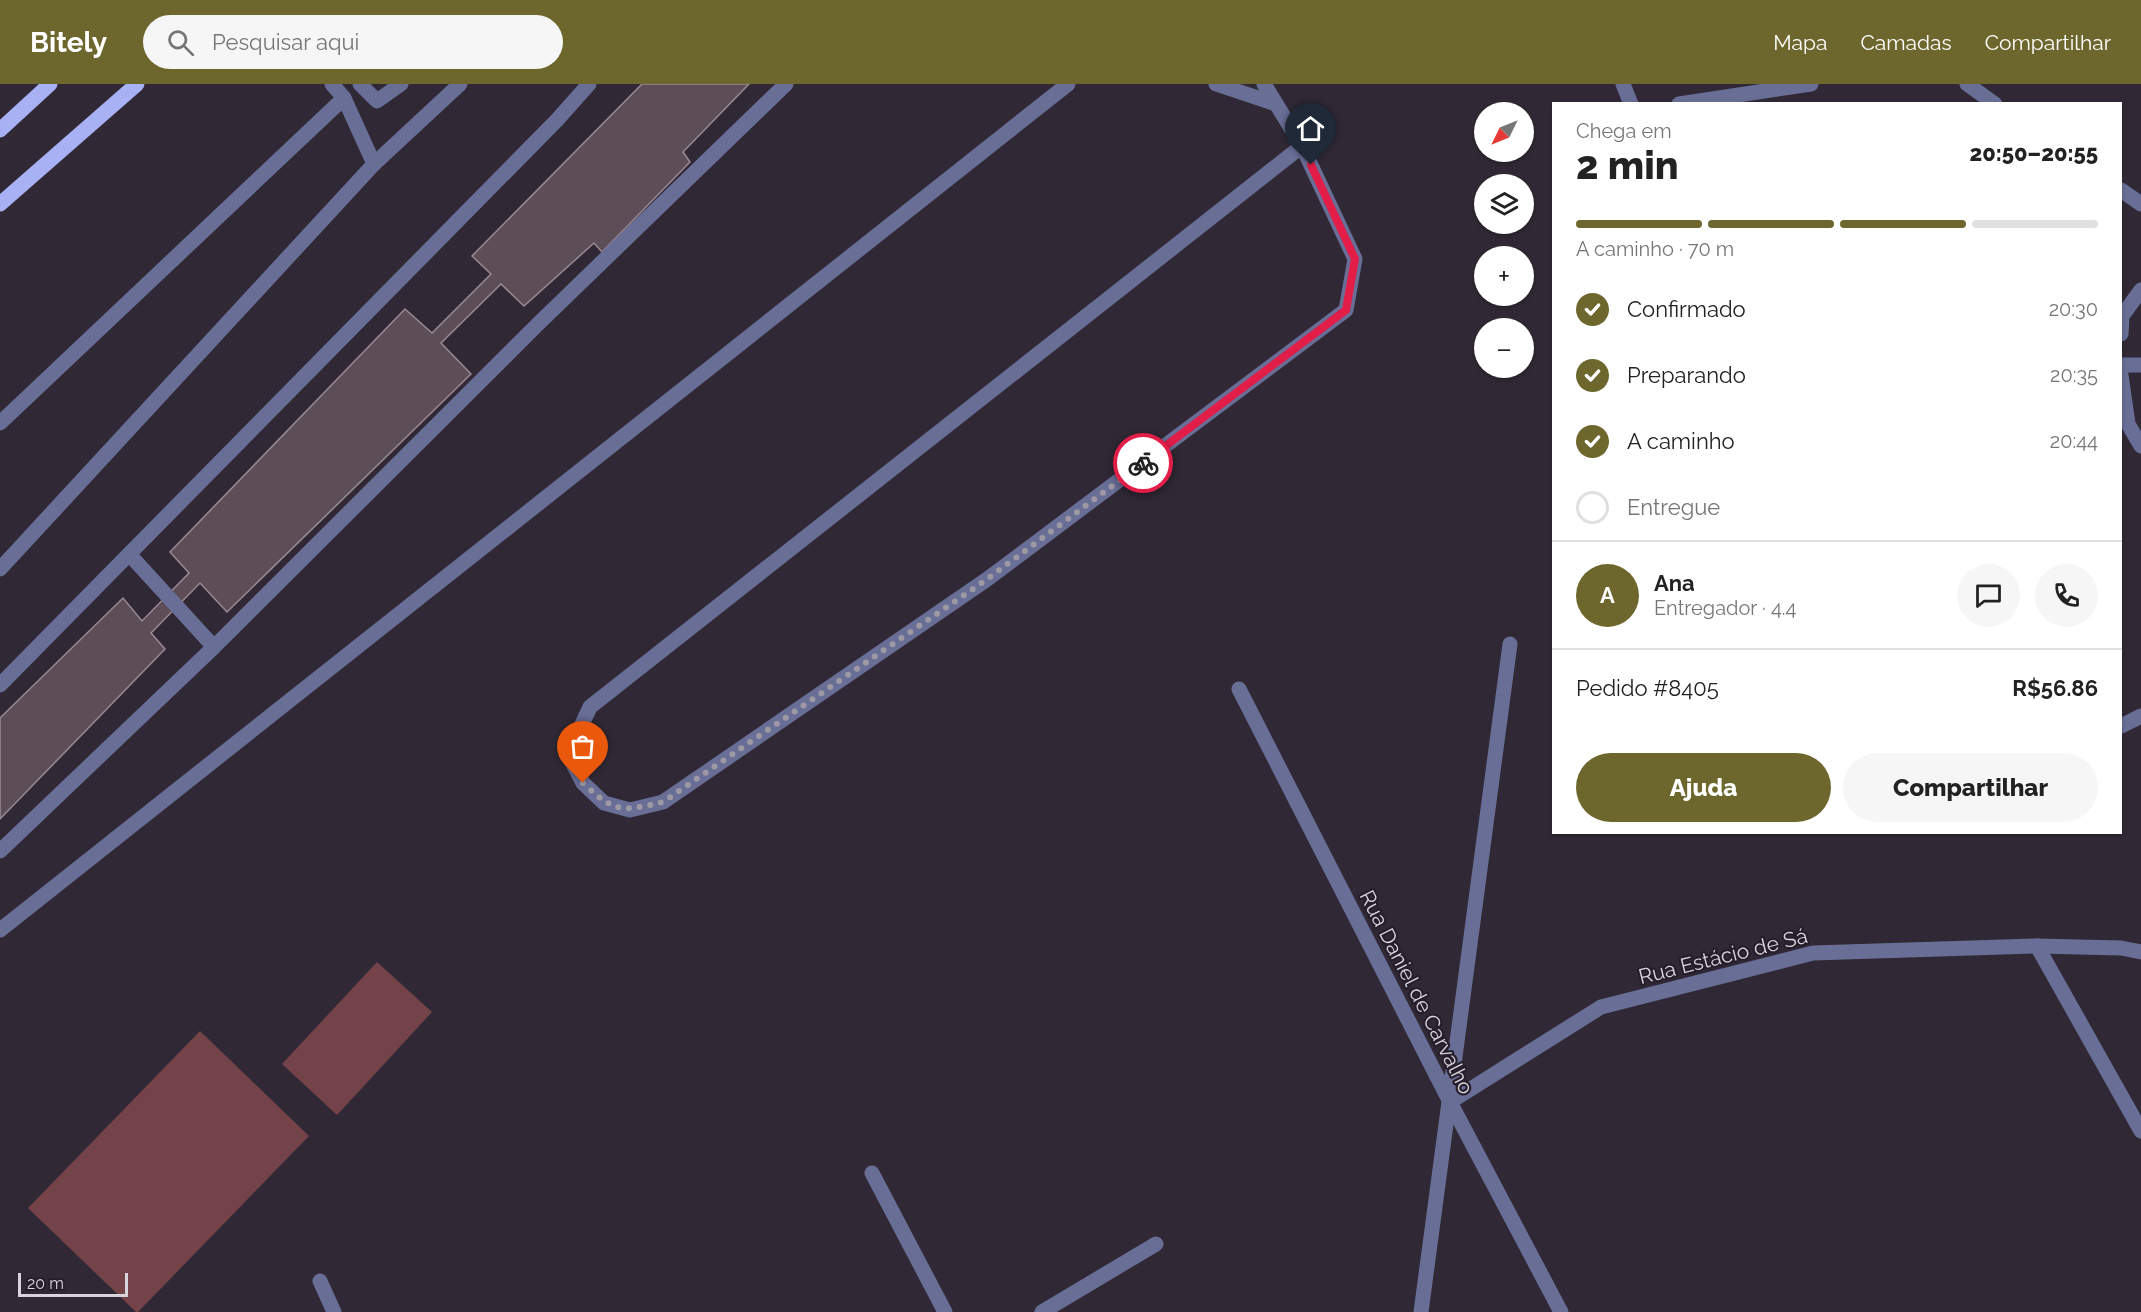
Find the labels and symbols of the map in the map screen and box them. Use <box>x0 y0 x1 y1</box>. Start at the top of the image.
north arrow <box>1474 102 1534 162</box>
pin <box>1285 103 1336 165</box>
courier <box>1113 433 1173 493</box>
pin <box>557 721 608 783</box>
street label: Rua Daniel de Carvalho <box>1355 886 1479 1098</box>
street label: Rua Estácio de Sá <box>1636 923 1810 989</box>
scale bar <box>18 1270 128 1298</box>

